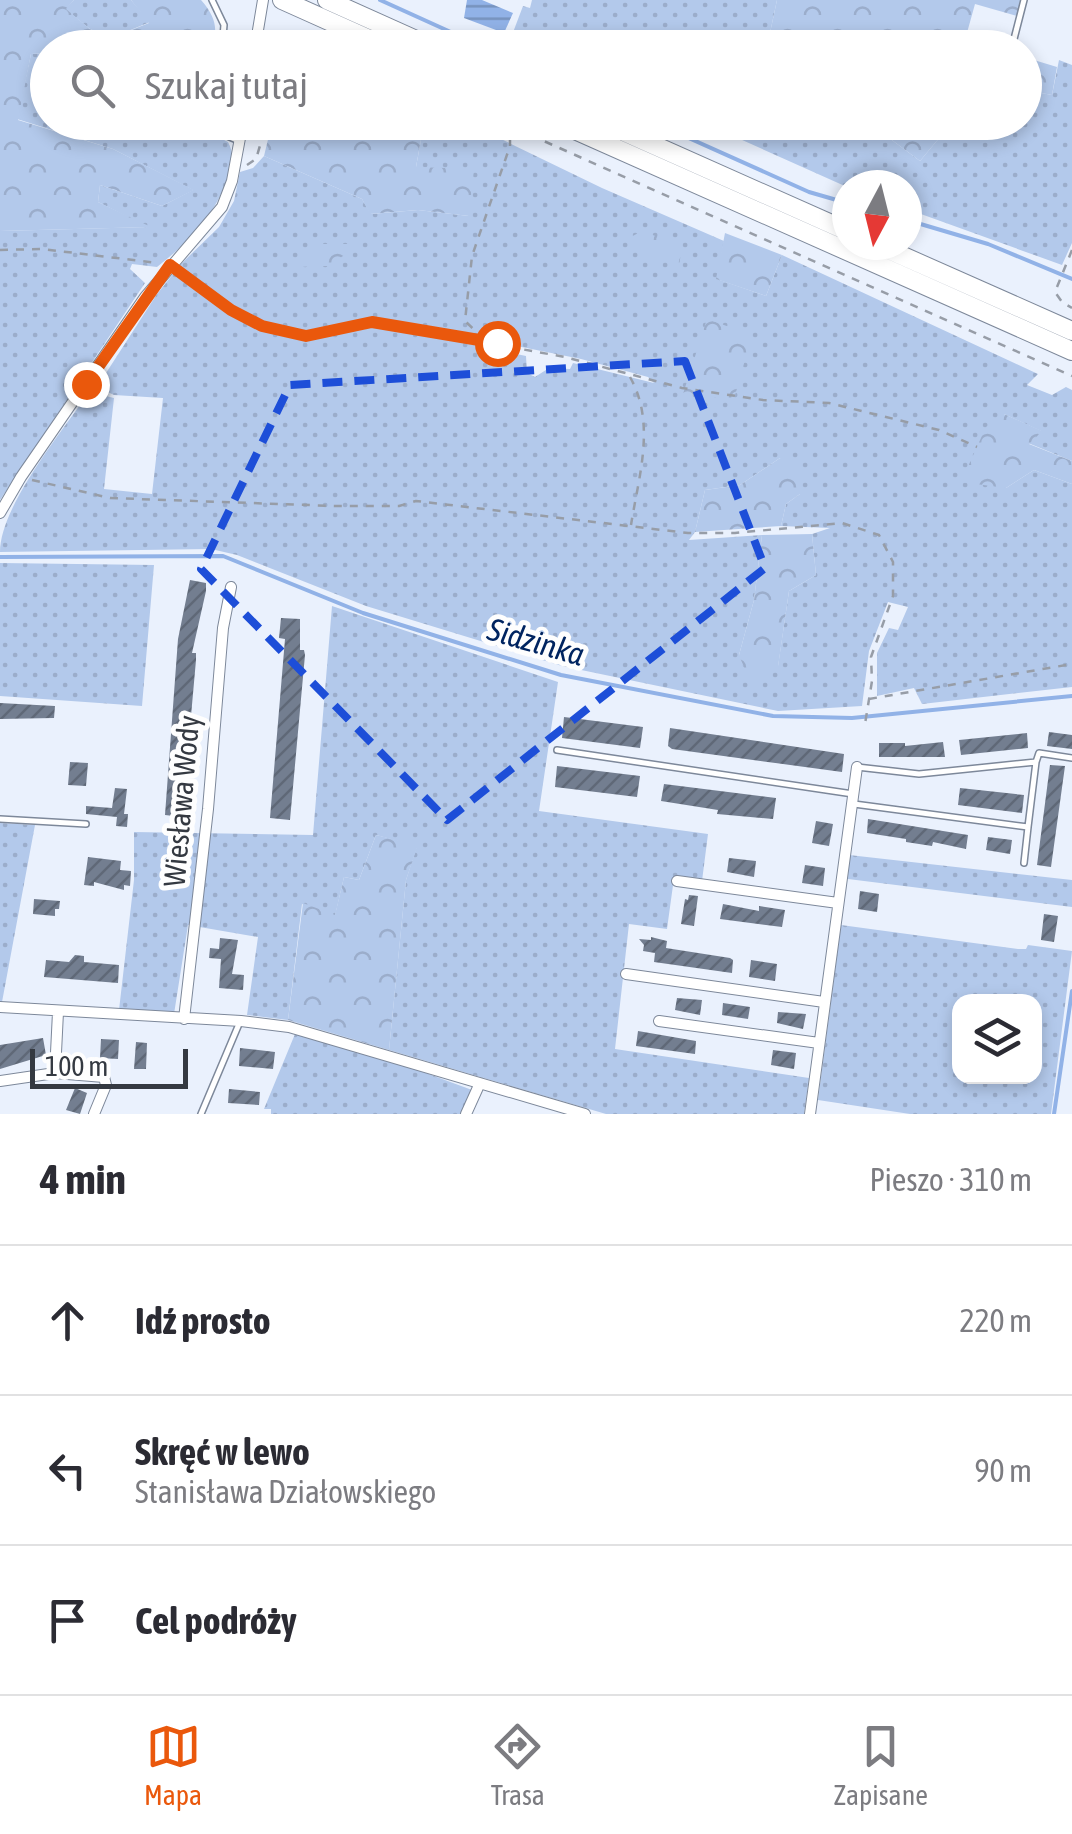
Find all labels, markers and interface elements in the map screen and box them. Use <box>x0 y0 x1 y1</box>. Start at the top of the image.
search box <box>30 30 1042 140</box>
icon: search <box>65 58 120 113</box>
text: Szukaj tutaj <box>145 64 308 107</box>
north arrow <box>832 170 922 260</box>
route start <box>475 321 521 367</box>
route end <box>64 362 110 408</box>
water label: Sidzinka <box>483 610 589 673</box>
street label: Wiesława Wody <box>157 714 205 888</box>
map controls <box>952 994 1042 1084</box>
button: layers <box>952 994 1042 1084</box>
scale bar <box>30 1044 188 1088</box>
text: 100 m <box>45 1050 108 1082</box>
text: 4 min <box>40 1155 126 1203</box>
text: Pieszo · 310 m <box>869 1161 1032 1198</box>
icon: ahead <box>40 1293 95 1348</box>
text: Idź prosto <box>135 1299 271 1342</box>
text: 220 m <box>959 1302 1032 1339</box>
text: Skręć w lewo <box>135 1430 310 1473</box>
icon: left <box>40 1443 95 1498</box>
text: 90 m <box>974 1452 1032 1489</box>
text: Stanisława Działowskiego <box>135 1473 436 1510</box>
icon: arrive <box>40 1593 95 1648</box>
text: Cel podróży <box>135 1599 297 1642</box>
tab: Mapa <box>144 1719 202 1811</box>
tab: Trasa <box>490 1719 545 1811</box>
tab: Zapisane <box>833 1719 928 1811</box>

